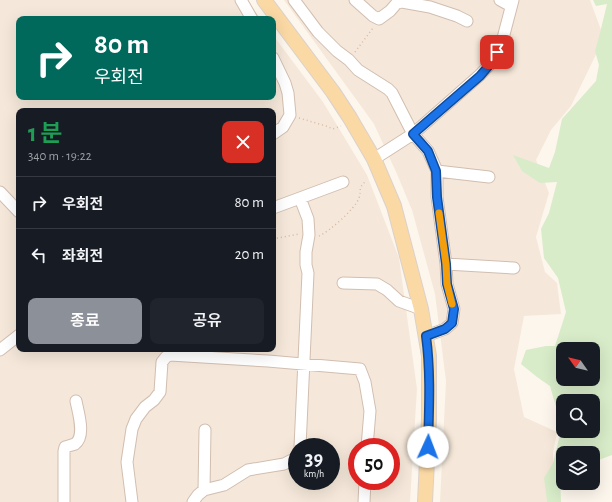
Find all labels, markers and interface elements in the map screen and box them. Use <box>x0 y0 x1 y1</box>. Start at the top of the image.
text: 80 m <box>94 31 149 59</box>
icon: right <box>28 32 80 84</box>
pin <box>480 35 514 69</box>
icon: arrive <box>486 41 508 63</box>
text: 우회전 <box>94 69 144 87</box>
button: close <box>222 121 264 163</box>
text: 1 분 <box>28 122 62 146</box>
text: 340 m · 19:22 <box>28 150 92 163</box>
icon: right <box>28 192 50 214</box>
text: 80 m <box>234 195 264 210</box>
text: 우회전 <box>62 197 103 212</box>
icon: left <box>28 244 50 266</box>
text: 20 m <box>235 247 264 262</box>
text: 좌회전 <box>62 249 103 264</box>
button: 종료 <box>28 298 142 344</box>
button: 공유 <box>150 298 264 344</box>
north arrow <box>556 342 600 386</box>
map controls <box>556 342 600 490</box>
button: search <box>556 394 600 438</box>
position arrow <box>407 426 449 468</box>
speed limit sign: 50 <box>348 438 400 490</box>
button: layers <box>556 446 600 490</box>
text: 39 <box>305 449 323 469</box>
text: km/h <box>304 469 324 479</box>

